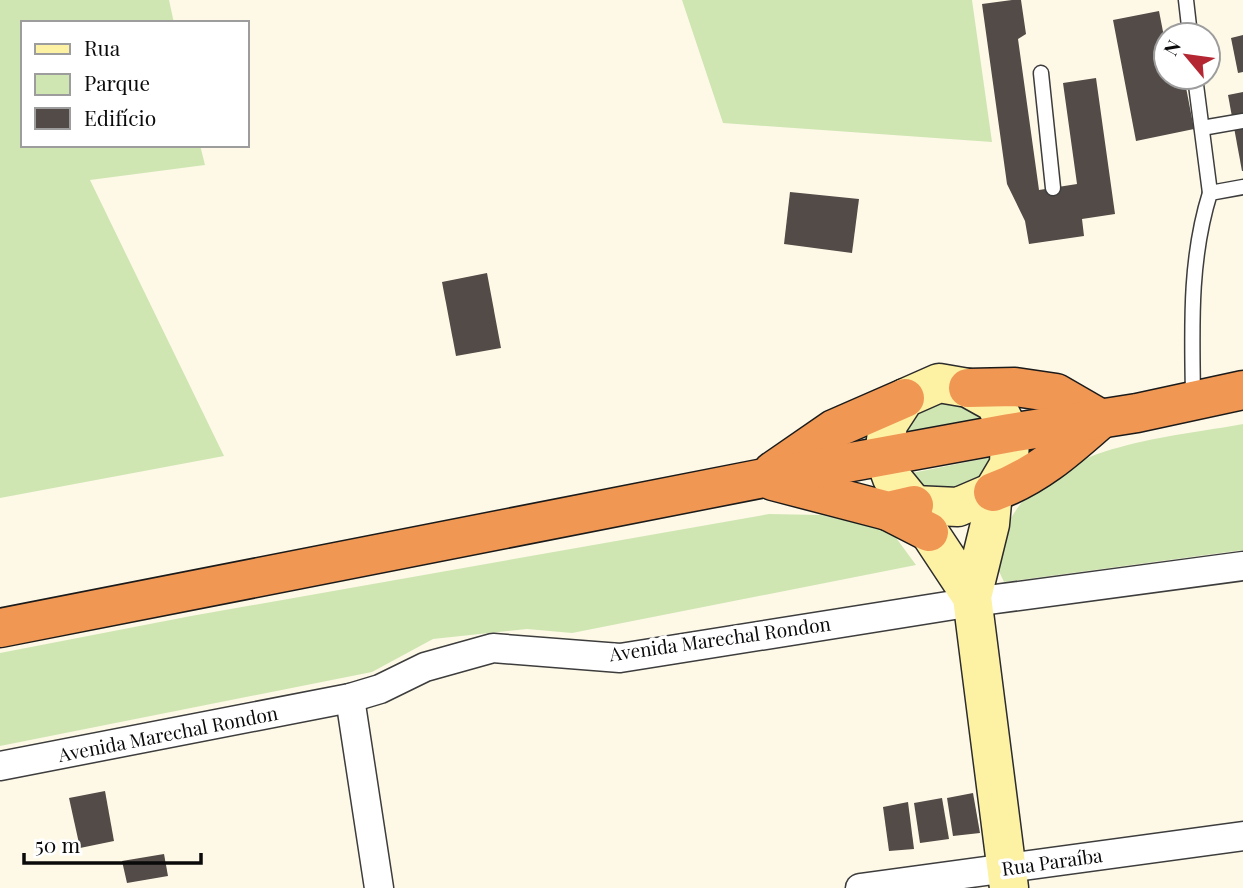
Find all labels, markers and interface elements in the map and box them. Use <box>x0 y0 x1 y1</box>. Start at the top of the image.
legend <box>21 21 248 147</box>
north arrow <box>1152 21 1222 91</box>
text: Rua <box>84 33 121 61</box>
text: N <box>1157 35 1186 60</box>
text: Parque <box>84 68 150 96</box>
text: Edifício <box>84 103 156 131</box>
street label: Avenida Marechal Rondon <box>607 610 833 667</box>
street label: Avenida Marechal Rondon <box>55 699 280 767</box>
scale bar <box>24 822 201 866</box>
text: 50 m <box>35 830 81 858</box>
street label: Rua Paraíba <box>1000 841 1104 881</box>

